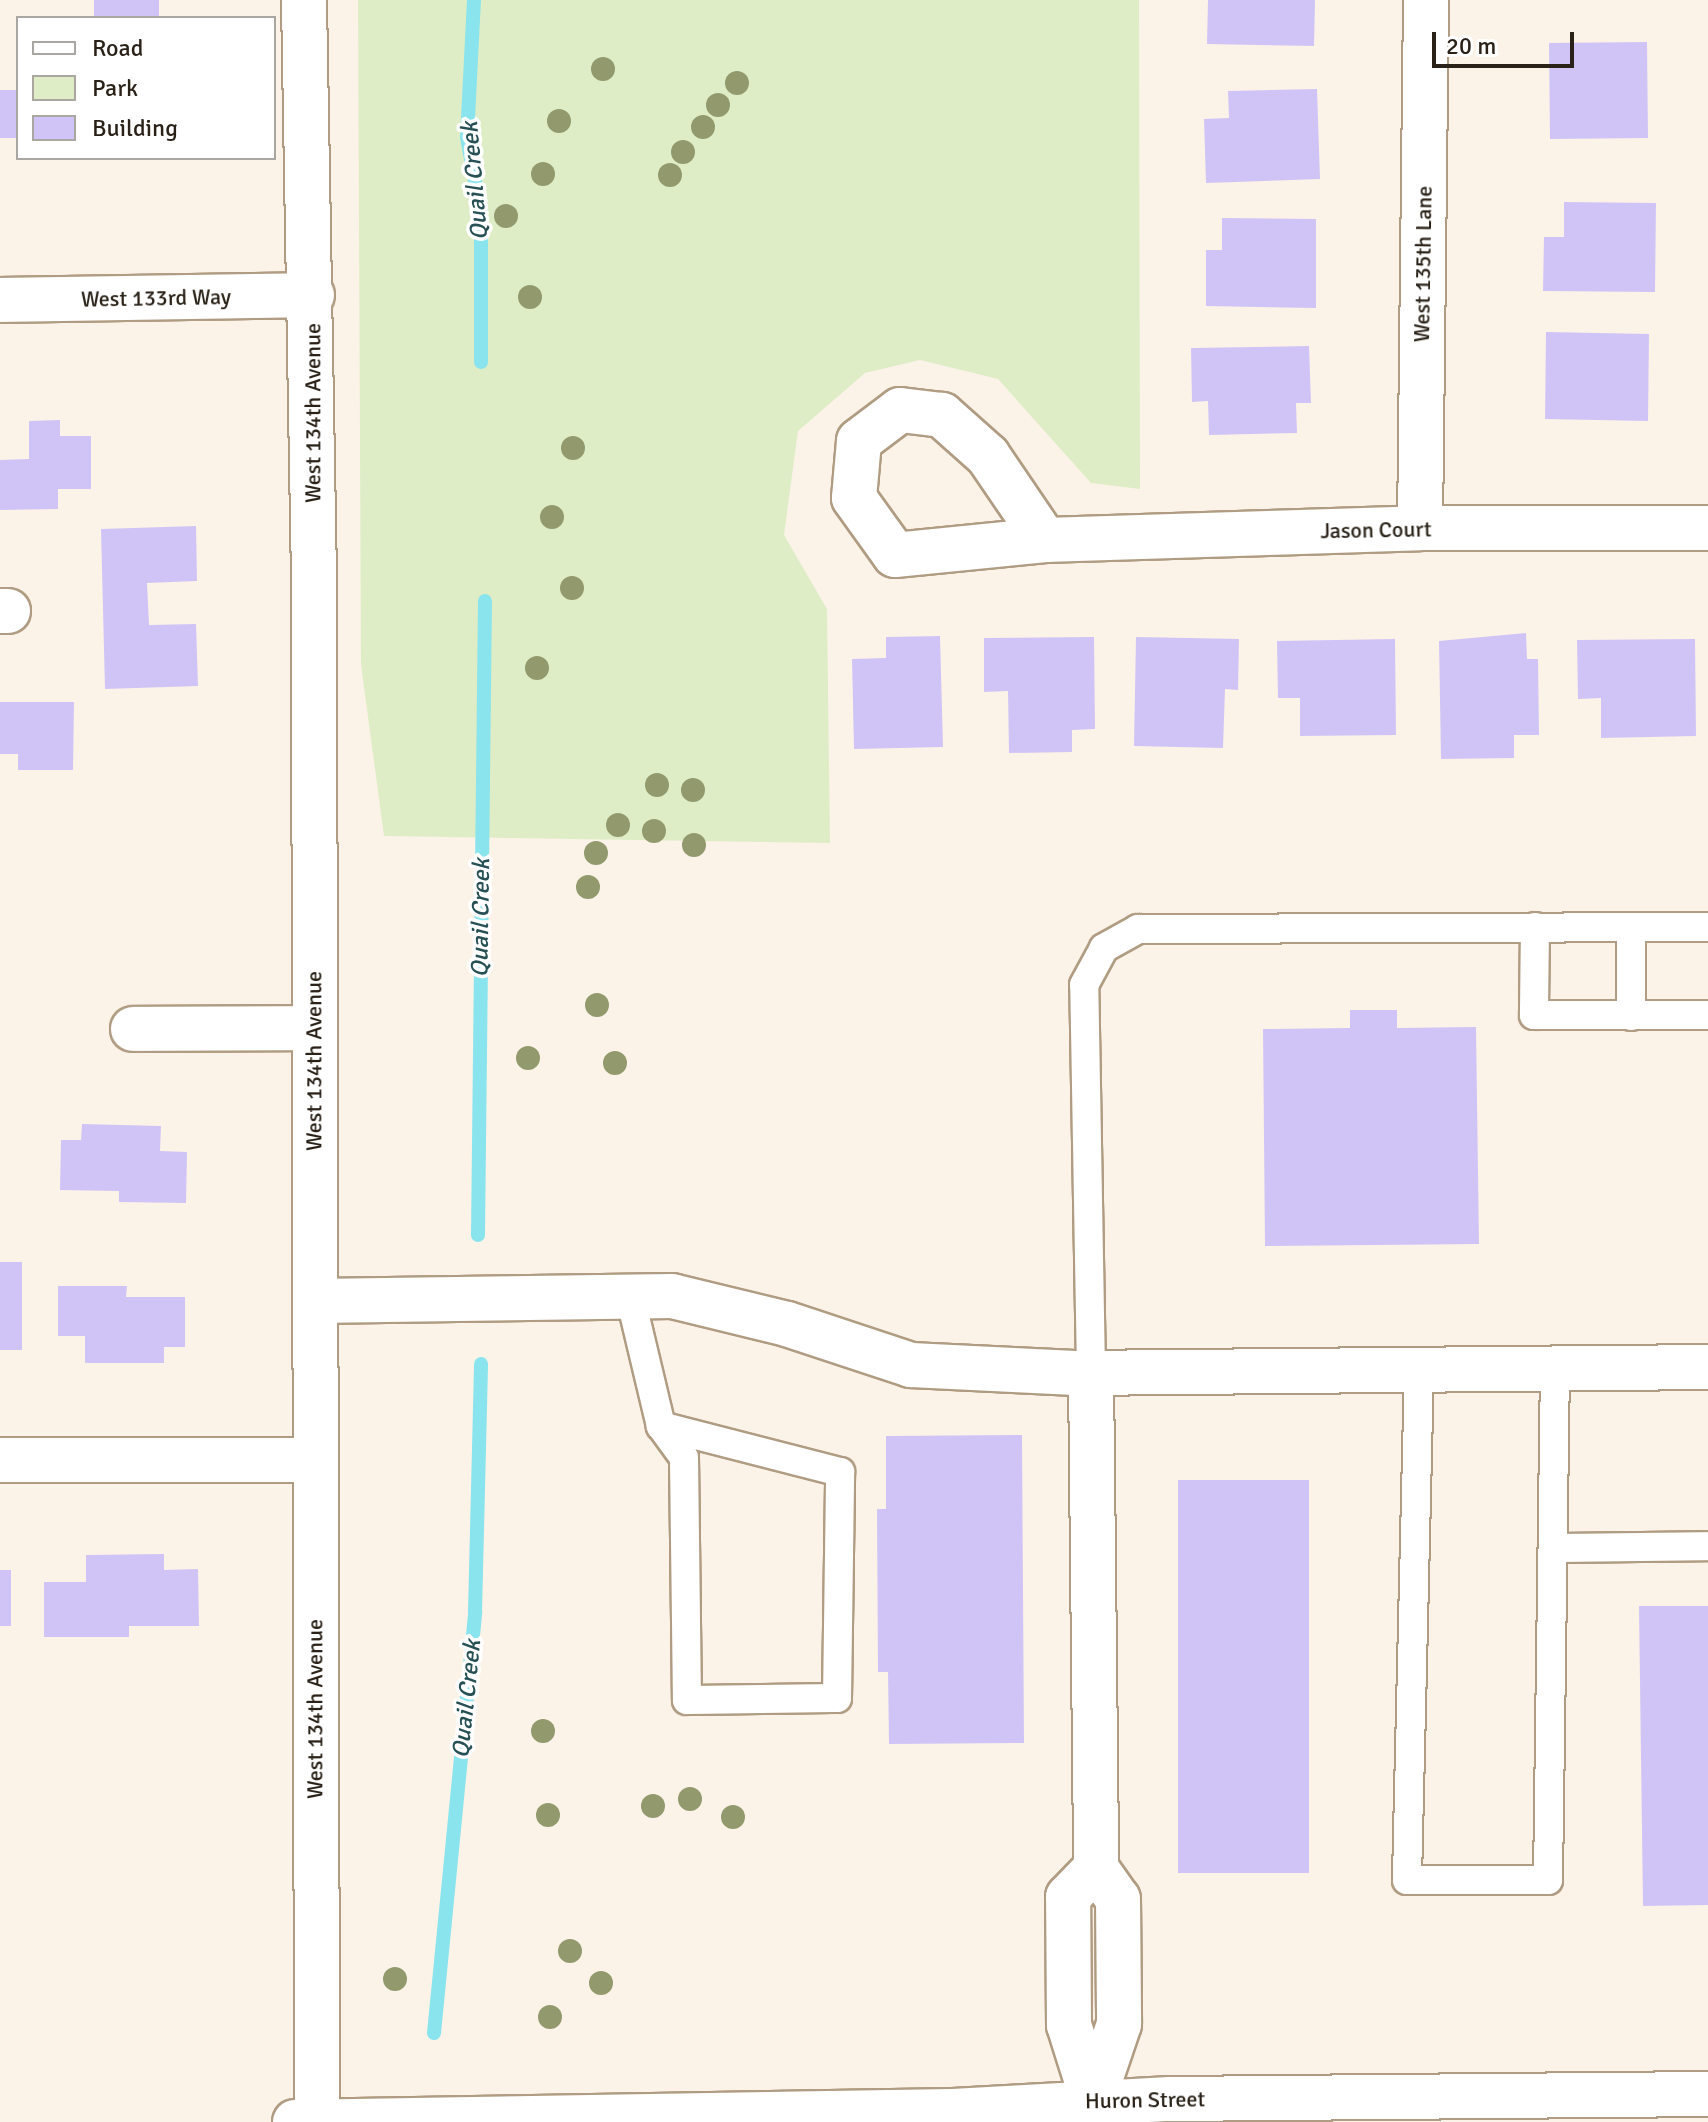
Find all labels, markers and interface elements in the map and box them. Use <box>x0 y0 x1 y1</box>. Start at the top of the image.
legend <box>16 16 276 160</box>
scale bar <box>1436 16 1578 66</box>
text: 20 m <box>1446 31 1496 61</box>
text: Road <box>92 33 143 63</box>
text: Park <box>92 73 138 103</box>
text: Building <box>92 113 178 143</box>
water label: Quail Creek <box>455 121 495 241</box>
street label: West 135th Lane <box>1408 185 1438 343</box>
street label: West 133rd Way <box>81 283 231 313</box>
street label: West 134th Avenue <box>300 323 326 503</box>
street label: Jason Court <box>1320 516 1432 544</box>
water label: Quail Creek <box>466 858 496 978</box>
street label: West 134th Avenue <box>301 971 327 1151</box>
street label: West 134th Avenue <box>302 1619 328 1799</box>
water label: Quail Creek <box>446 1638 488 1760</box>
street label: Huron Street <box>1085 2086 1205 2114</box>

